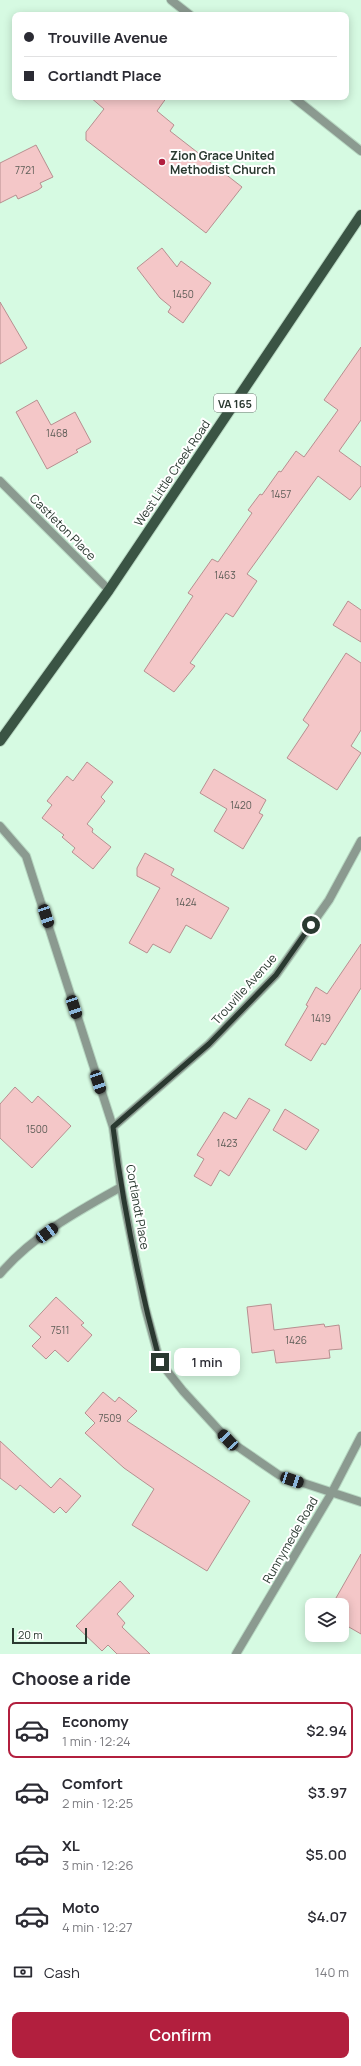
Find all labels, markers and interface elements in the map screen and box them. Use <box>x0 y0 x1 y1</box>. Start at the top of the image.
text: Trouville Avenue <box>48 27 168 48</box>
text: Cortlandt Place <box>48 65 162 86</box>
place label: Zion Grace United Methodist Church <box>170 147 275 178</box>
marker: Zion Grace United Methodist Church <box>157 157 167 167</box>
house number: 7721 <box>15 163 35 177</box>
house number: 1450 <box>172 287 194 301</box>
road number: VA 165 <box>214 394 256 412</box>
street label: West Little Creek Road <box>130 417 214 529</box>
house number: 1468 <box>46 426 68 440</box>
house number: 1457 <box>271 487 291 501</box>
street label: Castleton Place <box>26 490 100 564</box>
house number: 1463 <box>214 568 236 582</box>
house number: 1420 <box>230 798 252 812</box>
house number: 1424 <box>175 895 197 909</box>
car <box>37 903 55 929</box>
route start <box>302 916 320 934</box>
street label: Trouville Avenue <box>208 950 280 1028</box>
car <box>65 994 83 1020</box>
house number: 1419 <box>311 1011 331 1025</box>
car <box>89 1069 107 1095</box>
house number: 1500 <box>26 1122 48 1136</box>
house number: 1423 <box>216 1136 238 1150</box>
street label: Cortlandt Place <box>122 1163 154 1251</box>
car <box>34 1221 60 1245</box>
house number: 7511 <box>51 1323 69 1337</box>
house number: 1426 <box>285 1333 307 1347</box>
callout: 1 min <box>174 1348 240 1376</box>
route end <box>151 1353 169 1371</box>
text: 1 min <box>192 1353 223 1371</box>
house number: 7509 <box>98 1411 122 1425</box>
car <box>215 1427 241 1453</box>
car <box>279 1470 305 1490</box>
street label: Runnymede Road <box>258 1494 322 1586</box>
map controls <box>305 1598 349 1642</box>
button: layers <box>305 1598 349 1642</box>
scale bar <box>12 1626 87 1645</box>
text: 20 m <box>18 1627 43 1642</box>
text: Choose a ride <box>12 1666 131 1690</box>
text: Economy <box>62 1711 129 1732</box>
icon: car <box>14 1712 50 1748</box>
text: $2.94 <box>306 1720 347 1741</box>
text: 1 min · 12:24 <box>62 1732 131 1750</box>
text: Comfort <box>62 1773 123 1794</box>
icon: car <box>14 1774 50 1810</box>
text: $3.97 <box>308 1782 347 1803</box>
text: 2 min · 12:25 <box>62 1794 133 1812</box>
text: XL <box>62 1835 80 1856</box>
icon: car <box>14 1836 50 1872</box>
text: $5.00 <box>305 1844 347 1865</box>
text: 3 min · 12:26 <box>62 1856 134 1874</box>
text: Moto <box>62 1897 99 1918</box>
icon: car <box>14 1898 50 1934</box>
text: $4.07 <box>307 1906 347 1927</box>
text: 4 min · 12:27 <box>62 1918 133 1936</box>
icon: cash <box>12 1961 34 1983</box>
text: Cash <box>44 1962 80 1983</box>
text: 140 m <box>315 1963 349 1981</box>
button: Confirm <box>12 2012 349 2058</box>

